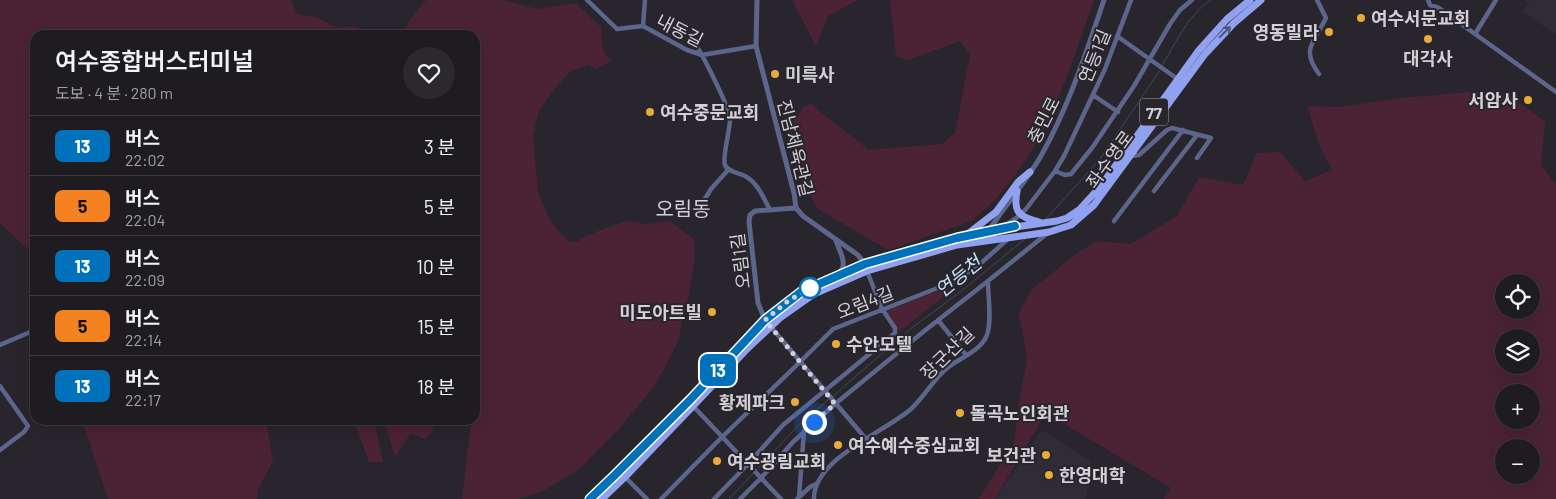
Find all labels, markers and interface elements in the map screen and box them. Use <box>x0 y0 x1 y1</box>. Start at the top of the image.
place label: 여수서문교회 <box>1371 7 1470 29</box>
street label: 내동길 <box>653 9 707 51</box>
marker: 여수서문교회 <box>1355 12 1367 24</box>
place label: 영동빌라 <box>1253 21 1319 43</box>
street label: 연등1길 <box>1073 26 1115 86</box>
one-way arrow <box>1219 26 1231 38</box>
marker: 영동빌라 <box>1323 26 1335 38</box>
marker: 대각사 <box>1422 33 1434 45</box>
text: 여수종합버스터미널 <box>55 46 254 75</box>
button: heart <box>403 47 455 99</box>
place label: 대각사 <box>1403 47 1453 69</box>
place label: 미륵사 <box>785 63 835 85</box>
marker: 미륵사 <box>769 68 781 80</box>
text: 도보 · 4 분 · 280 m <box>55 83 173 102</box>
place label: 서암사 <box>1468 89 1518 111</box>
street label: 충민로 <box>1022 93 1064 147</box>
marker: 서암사 <box>1522 94 1534 106</box>
street label: 진남체육관길 <box>773 97 819 199</box>
road number: 77 <box>1140 98 1168 125</box>
place label: 여수중문교회 <box>660 101 759 123</box>
marker: 여수중문교회 <box>644 106 656 118</box>
text: 버스 <box>125 126 160 149</box>
street label: 좌수영로 <box>1081 126 1137 192</box>
text: 13 <box>74 135 91 157</box>
text: 3 분 <box>424 135 455 158</box>
text: 22:02 <box>125 150 165 169</box>
text: 버스 <box>125 186 160 209</box>
text: 5 <box>78 195 87 217</box>
text: 5 분 <box>424 195 455 218</box>
district label: 오림동 <box>655 196 711 220</box>
text: 22:04 <box>125 210 165 229</box>
street label: 오림1길 <box>726 232 754 290</box>
text: 버스 <box>125 246 160 269</box>
water label: 연등천 <box>930 250 987 301</box>
text: 13 <box>74 255 91 277</box>
text: 10 분 <box>416 255 455 278</box>
text: 22:09 <box>125 270 165 289</box>
map controls <box>1495 274 1540 484</box>
button: locate <box>1495 274 1540 319</box>
unlabelled marker <box>799 277 821 299</box>
street label: 오림4길 <box>833 281 897 323</box>
place label: 미도아트빌 <box>619 301 702 323</box>
text: 버스 <box>125 306 160 329</box>
marker: 미도아트빌 <box>706 306 718 318</box>
text: 5 <box>78 315 87 337</box>
text: 15 분 <box>417 315 455 338</box>
street label: 장군산길 <box>916 322 978 384</box>
button: layers <box>1495 329 1540 374</box>
text: 22:14 <box>125 330 162 349</box>
place label: 수안모텔 <box>846 333 912 355</box>
marker: 수안모텔 <box>830 338 842 350</box>
line badge: 13 <box>696 354 740 386</box>
text: 13 <box>710 359 726 381</box>
text: 버스 <box>125 366 160 389</box>
text: 13 <box>74 375 91 397</box>
text: 18 분 <box>417 375 455 398</box>
button: + <box>1495 384 1540 429</box>
text: 22:17 <box>125 390 161 409</box>
place label: 황제파크 <box>719 391 785 413</box>
marker: 황제파크 <box>789 396 801 408</box>
place label: 돌곡노인회관 <box>970 402 1070 424</box>
marker: 돌곡노인회관 <box>954 407 966 419</box>
your location <box>802 410 827 435</box>
place label: 여수예수중심교회 <box>848 434 980 456</box>
marker: 여수예수중심교회 <box>832 439 844 451</box>
button: − <box>1495 439 1540 484</box>
place label: 보건관 <box>986 444 1036 466</box>
marker: 보건관 <box>1040 449 1052 461</box>
place label: 여수광림교회 <box>727 450 826 472</box>
marker: 여수광림교회 <box>711 455 723 467</box>
place label: 한영대학 <box>1059 464 1126 486</box>
marker: 한영대학 <box>1043 469 1055 481</box>

